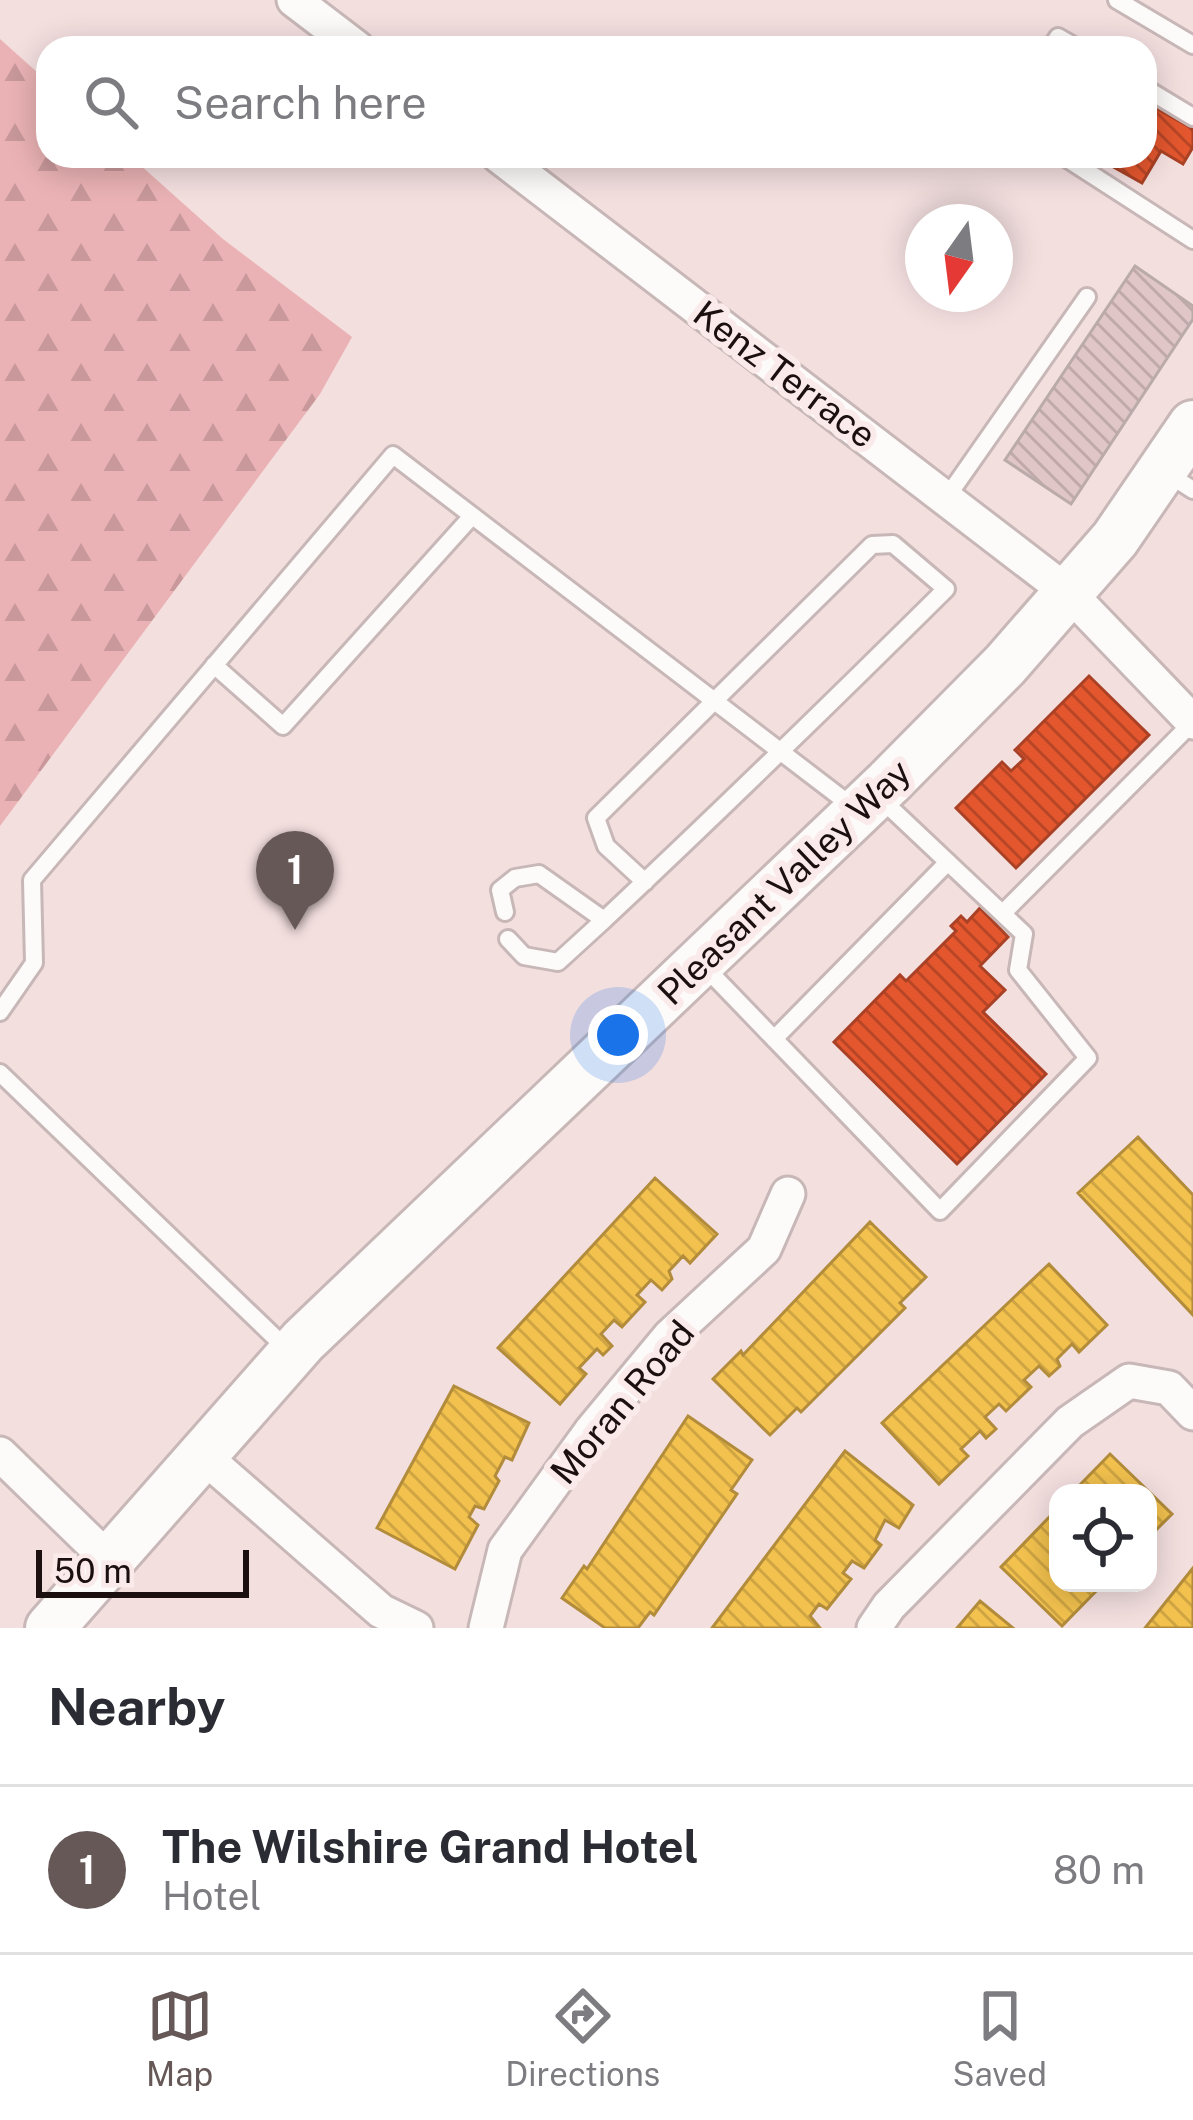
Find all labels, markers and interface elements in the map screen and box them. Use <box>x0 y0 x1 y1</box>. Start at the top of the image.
search box <box>36 36 1157 168</box>
icon: search <box>78 69 144 135</box>
text: Search here <box>174 76 427 129</box>
north arrow <box>905 204 1013 312</box>
street label: Kenz Terrace <box>686 292 884 456</box>
street label: Pleasant Valley Way <box>649 751 919 1013</box>
pin: 1 <box>256 831 334 930</box>
your location <box>588 1005 648 1065</box>
street label: Moran Road <box>542 1312 702 1492</box>
map controls <box>1049 1484 1157 1592</box>
button: locate <box>1049 1484 1157 1592</box>
scale bar <box>36 1544 249 1597</box>
text: 50 m <box>54 1552 132 1590</box>
text: Nearby <box>48 1677 225 1736</box>
text: The Wilshire Grand Hotel <box>162 1820 699 1873</box>
text: 1 <box>79 1847 95 1893</box>
text: 80 m <box>1053 1847 1145 1893</box>
text: Hotel <box>162 1873 261 1919</box>
tab: Map <box>146 1983 213 2093</box>
tab: Directions <box>505 1983 660 2093</box>
tab: Saved <box>953 1983 1047 2093</box>

